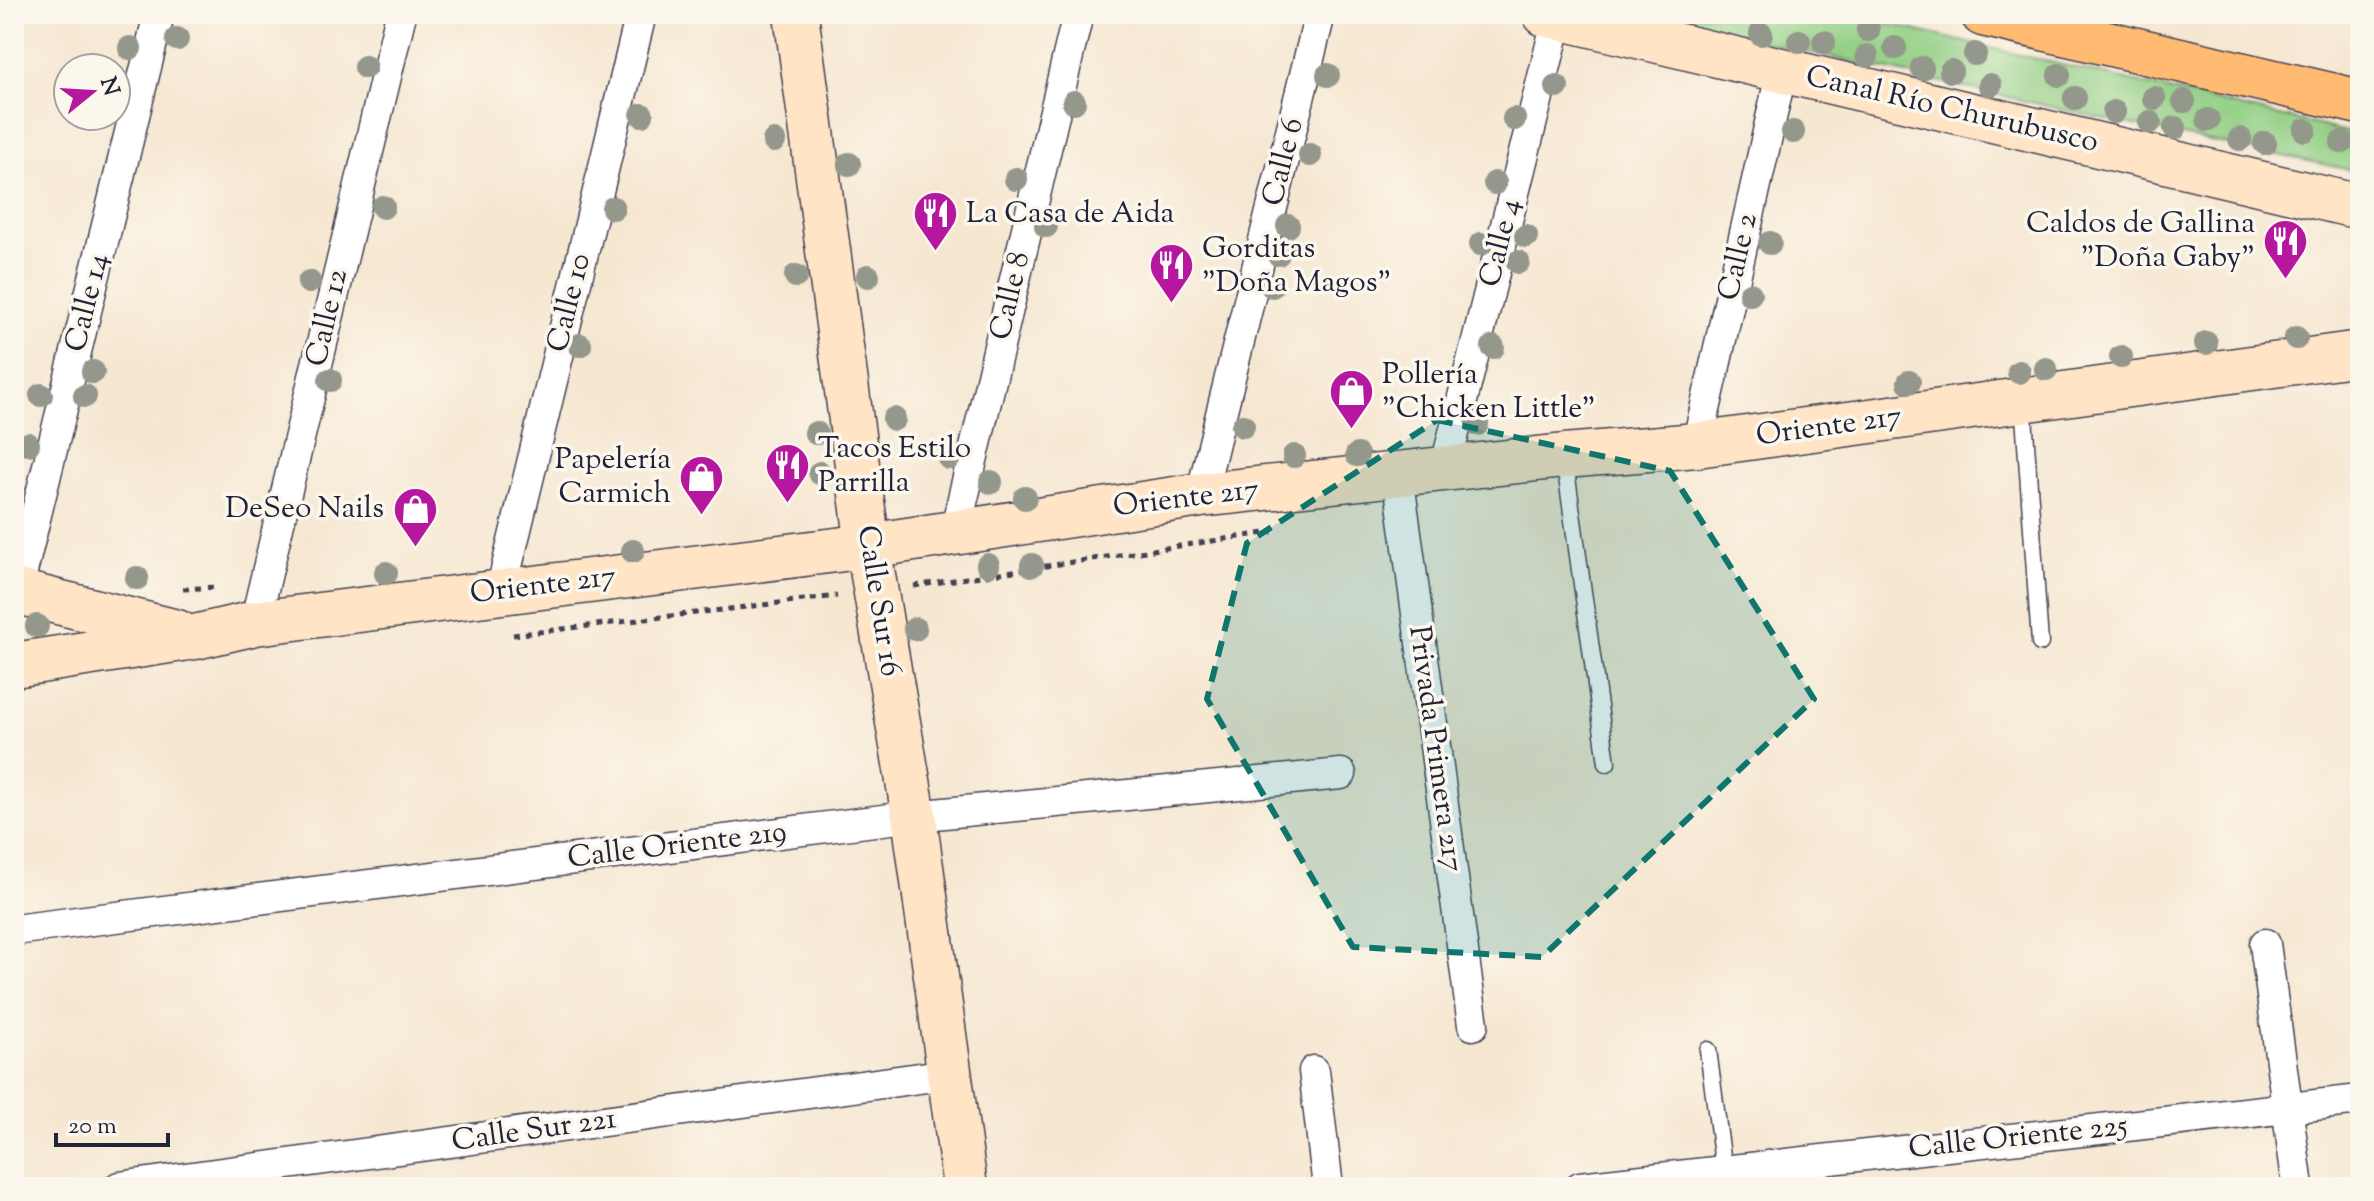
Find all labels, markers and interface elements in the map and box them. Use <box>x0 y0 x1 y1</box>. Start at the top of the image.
north arrow <box>52 52 132 132</box>
street label: Canal Río Churubusco <box>1801 55 2103 165</box>
text: N <box>90 73 126 100</box>
street label: Calle 6 <box>1252 113 1316 211</box>
restaurant icon: La Casa de Aida <box>911 190 959 253</box>
place label: La Casa de Aida <box>966 193 1175 236</box>
street label: Calle 4 <box>1469 194 1533 292</box>
place label: Caldos de Gallina "Doña Gaby" <box>2026 203 2255 280</box>
street label: Calle 2 <box>1708 209 1770 305</box>
restaurant icon: Caldos de Gallina "Doña Gaby" <box>2262 217 2310 280</box>
place label: Gorditas "Doña Magos" <box>1202 228 1391 305</box>
restaurant icon: Gorditas "Doña Magos" <box>1147 242 1195 305</box>
street label: Calle 8 <box>980 248 1042 344</box>
street label: Calle 14 <box>55 249 121 357</box>
street label: Calle 10 <box>537 249 603 357</box>
street label: Calle 12 <box>296 265 360 371</box>
place label: Pollería "Chicken Little" <box>1382 354 1596 431</box>
shop icon: Pollería "Chicken Little" <box>1327 368 1375 431</box>
street label: Oriente 217 <box>1753 396 1905 458</box>
place label: Tacos Estilo Parrilla <box>818 428 971 505</box>
place label: Papelería Carmich <box>555 439 671 516</box>
restaurant icon: Tacos Estilo Parrilla <box>763 442 811 505</box>
shop icon: Papelería Carmich <box>678 453 726 516</box>
street label: Oriente 217 <box>1111 469 1261 529</box>
shop icon: DeSeo Nails <box>391 485 439 548</box>
place label: DeSeo Nails <box>225 488 384 531</box>
street label: Calle Sur 16 <box>845 522 911 680</box>
street label: Oriente 217 <box>468 556 618 616</box>
street label: Privada Primera 217 <box>1396 623 1474 875</box>
street label: Calle Oriente 219 <box>565 811 789 881</box>
scale bar <box>56 1097 168 1147</box>
street label: Calle Sur 221 <box>449 1098 619 1164</box>
street label: Calle Oriente 225 <box>1906 1105 2130 1171</box>
text: 20 m <box>68 1110 117 1144</box>

